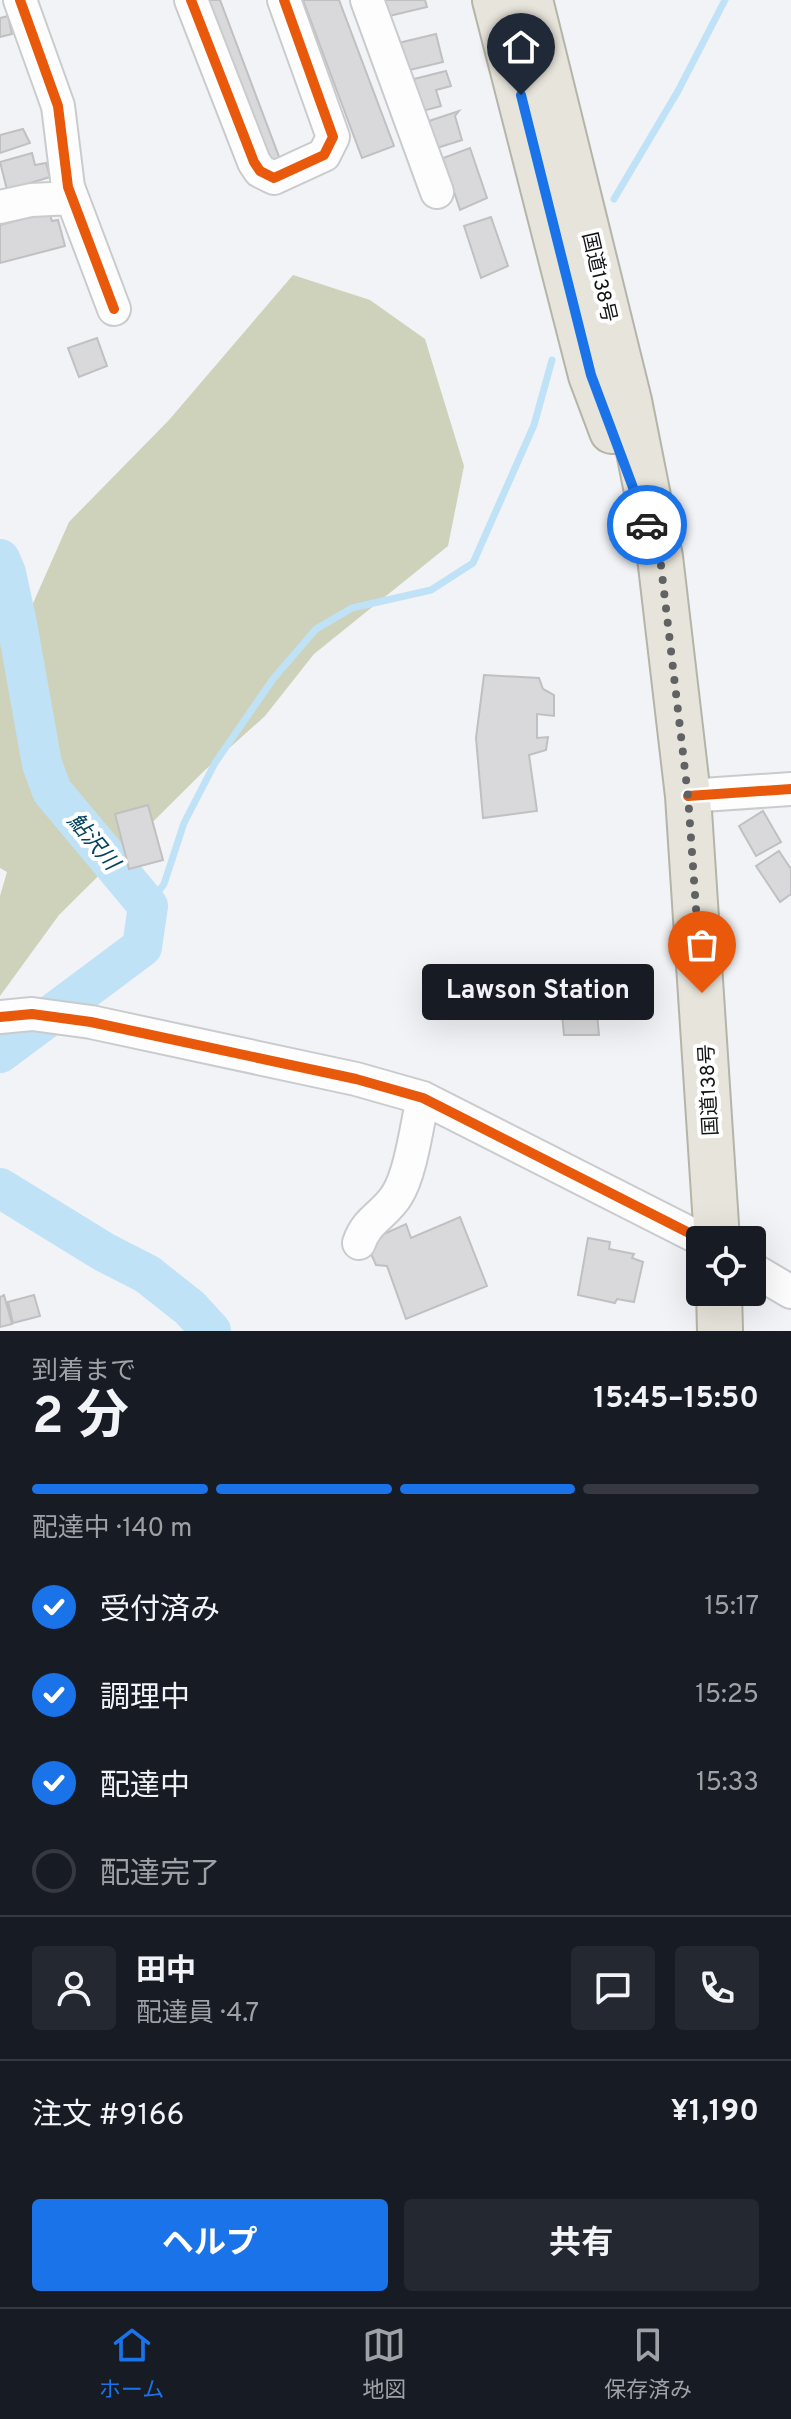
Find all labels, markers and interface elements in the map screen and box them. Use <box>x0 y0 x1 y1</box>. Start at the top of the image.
pin <box>487 13 555 95</box>
icon: home <box>499 25 543 69</box>
street label: 国道138号 <box>575 230 621 325</box>
courier <box>607 485 687 565</box>
icon: car <box>625 503 669 547</box>
water label: 鮎沢川 <box>61 809 125 878</box>
pin <box>668 911 736 993</box>
icon: bag <box>680 923 724 967</box>
callout: Lawson Station <box>422 965 654 1021</box>
text: Lawson Station <box>446 975 630 1008</box>
street label: 国道138号 <box>695 1043 725 1136</box>
map controls <box>686 1226 766 1306</box>
button: locate <box>686 1226 766 1306</box>
text: 到着まで <box>32 1356 136 1389</box>
text: 15:45–15:50 <box>593 1381 759 1418</box>
text: 2 分 <box>32 1386 129 1452</box>
text: 配達中 · 140 m <box>32 1513 192 1546</box>
icon: check <box>32 1585 76 1629</box>
text: 15:17 <box>704 1591 759 1624</box>
text: 受付済み <box>100 1593 220 1630</box>
icon: check <box>32 1673 76 1717</box>
text: 15:25 <box>695 1679 759 1712</box>
text: 調理中 <box>100 1681 190 1718</box>
icon: check <box>32 1761 76 1805</box>
text: 15:33 <box>696 1767 759 1800</box>
text: 配達中 <box>100 1769 190 1806</box>
text: 配達完了 <box>100 1857 220 1894</box>
button: person <box>32 1946 116 2030</box>
button: chat <box>571 1946 655 2030</box>
button: phone <box>675 1946 759 2030</box>
text: 田中 <box>136 1954 196 1991</box>
text: 配達員 · 4.7 <box>136 1998 259 2031</box>
text: ¥1,190 <box>671 2094 759 2131</box>
text: 注文 #9166 <box>32 2098 184 2135</box>
button: ヘルプ <box>32 2199 388 2291</box>
button: 共有 <box>404 2199 759 2291</box>
tab: ホーム <box>99 2323 164 2405</box>
tab: 地図 <box>362 2323 406 2405</box>
tab: 保存済み <box>604 2323 692 2405</box>

